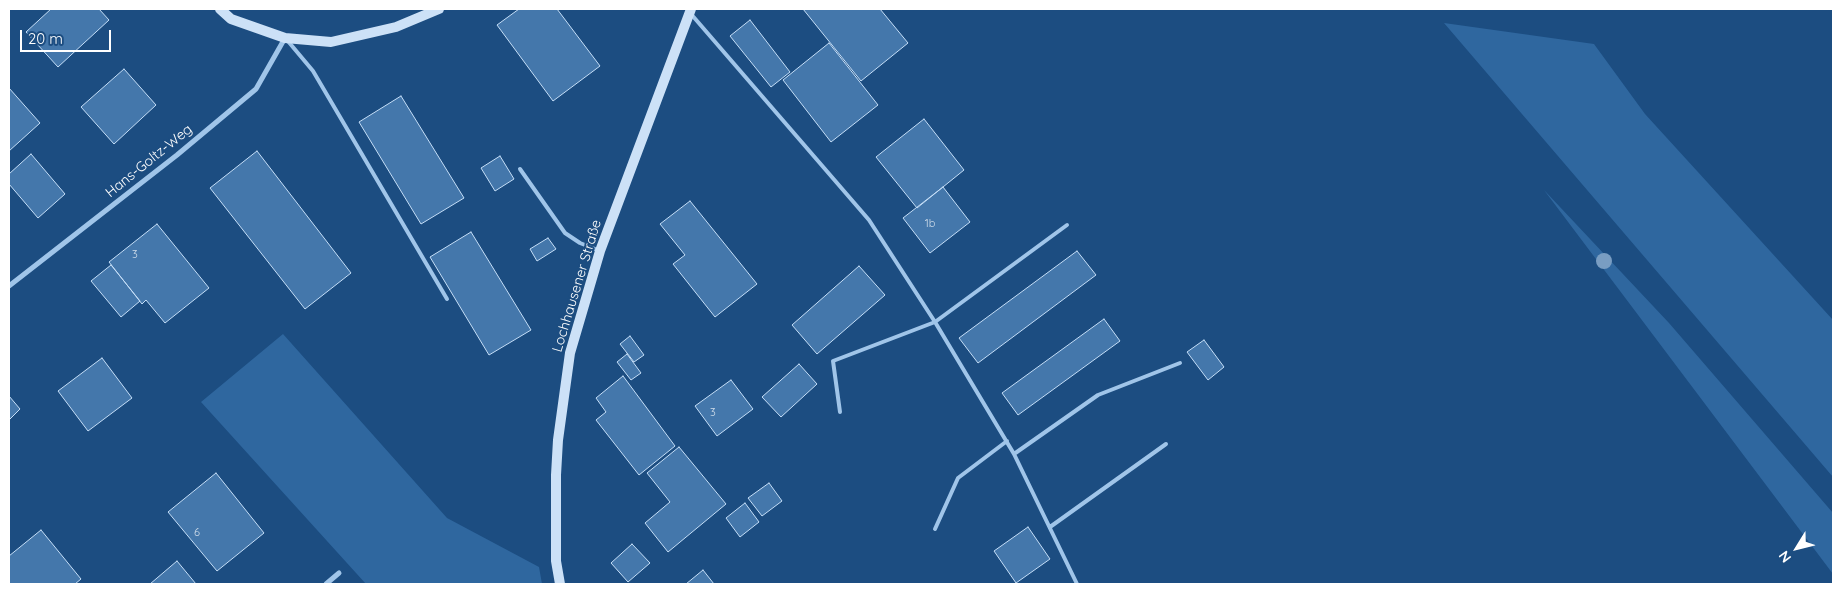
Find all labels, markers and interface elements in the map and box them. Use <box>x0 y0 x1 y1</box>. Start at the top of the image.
scale bar <box>22 20 114 52</box>
text: 20 m <box>28 29 63 48</box>
street label: Hans-Goltz-Weg <box>102 121 196 201</box>
house number: 1b <box>925 217 935 231</box>
street label: Lochhausener Straße <box>549 218 605 354</box>
house number: 3 <box>132 248 138 262</box>
house number: 3 <box>710 406 716 420</box>
north arrow <box>1772 523 1822 573</box>
house number: 6 <box>194 526 200 540</box>
text: N <box>1775 547 1795 566</box>

